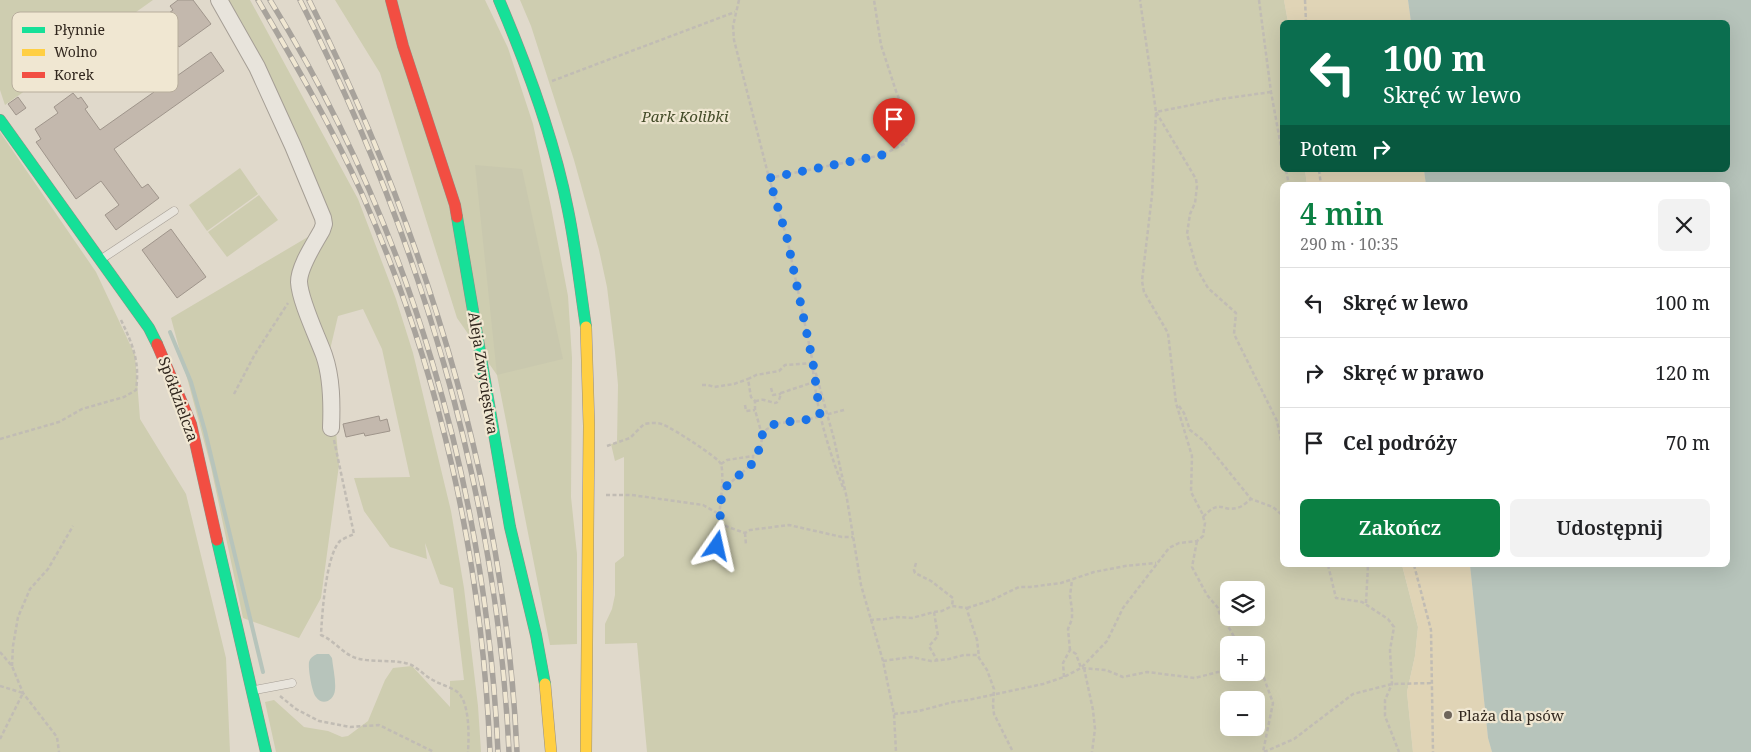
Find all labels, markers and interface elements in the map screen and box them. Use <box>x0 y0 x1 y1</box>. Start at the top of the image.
legend <box>12 12 178 92</box>
text: Płynnie <box>54 20 105 39</box>
text: 100 m <box>1383 34 1486 81</box>
icon: left <box>1300 40 1365 105</box>
text: Wolno <box>54 42 97 61</box>
text: Korek <box>54 65 95 84</box>
text: Skręć w lewo <box>1383 79 1521 109</box>
pin <box>873 98 915 149</box>
icon: arrive <box>880 105 908 133</box>
park label: Park Kolibki <box>641 106 729 126</box>
icon: right <box>1367 135 1395 163</box>
text: Potem <box>1300 136 1357 162</box>
text: 4 min <box>1300 193 1384 234</box>
button: close <box>1658 199 1710 251</box>
text: 290 m · 10:35 <box>1300 233 1399 255</box>
icon: left <box>1300 289 1328 317</box>
text: Skręć w lewo <box>1343 290 1469 316</box>
text: 100 m <box>1655 290 1710 316</box>
street label: Aleja Zwycięstwa <box>464 310 504 436</box>
street label: Spółdzielcza <box>154 354 204 444</box>
icon: right <box>1300 359 1328 387</box>
text: Skręć w prawo <box>1343 360 1484 386</box>
text: 120 m <box>1655 360 1710 386</box>
icon: arrive <box>1300 429 1328 457</box>
text: Cel podróży <box>1343 430 1457 456</box>
text: 70 m <box>1666 430 1710 456</box>
button: Zakończ <box>1300 499 1500 557</box>
button: Udostępnij <box>1510 499 1710 557</box>
position arrow <box>690 519 742 571</box>
map controls <box>1220 581 1265 736</box>
button: layers <box>1220 581 1265 626</box>
button: + <box>1220 636 1265 681</box>
button: − <box>1220 691 1265 736</box>
place label: Plaża dla psów <box>1458 705 1564 725</box>
marker: Plaża dla psów <box>1442 709 1454 721</box>

